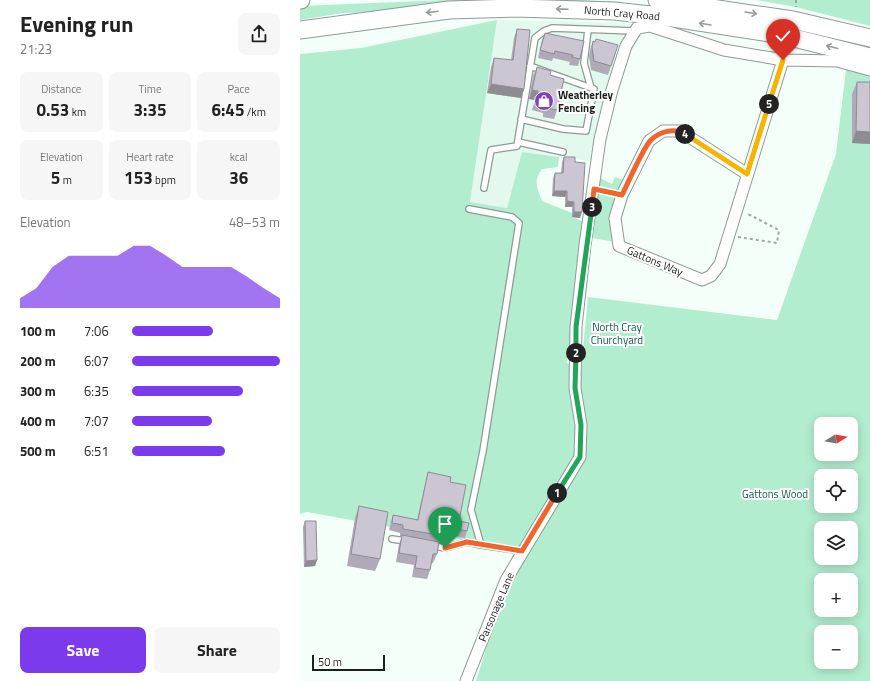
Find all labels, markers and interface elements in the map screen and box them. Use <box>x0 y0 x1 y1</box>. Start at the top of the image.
street label: North Cray Road <box>583 2 661 24</box>
one-way arrow <box>556 6 569 13</box>
text: Evening run <box>20 7 133 41</box>
one-way arrow <box>426 8 439 16</box>
one-way arrow <box>744 9 757 17</box>
button: share <box>238 13 280 55</box>
one-way arrow <box>699 19 712 27</box>
pin <box>766 19 800 60</box>
icon: check <box>772 25 794 47</box>
text: 21:23 <box>20 39 52 59</box>
one-way arrow <box>826 43 839 50</box>
text: Distance <box>41 81 81 97</box>
text: Time <box>139 81 161 97</box>
text: Pace <box>228 81 250 97</box>
place label: Weatherley Fencing <box>558 87 614 116</box>
shop icon: Weatherley Fencing <box>533 90 555 112</box>
pin: 5 <box>759 94 779 114</box>
text: 5 <box>766 96 772 112</box>
text: 0.53 <box>36 97 69 123</box>
text: 3:35 <box>134 97 166 123</box>
text: 6:45 <box>211 97 244 123</box>
text: km <box>69 104 86 120</box>
text: /km <box>244 104 266 120</box>
pin: 4 <box>675 124 695 144</box>
text: 4 <box>682 126 688 142</box>
text: Elevation <box>40 149 83 165</box>
text: Heart rate <box>126 149 174 165</box>
text: kcal <box>230 149 248 165</box>
text: 5 <box>51 165 60 191</box>
text: 153 <box>124 165 153 191</box>
text: 36 <box>229 165 248 191</box>
text: m <box>60 172 72 188</box>
text: bpm <box>153 172 176 188</box>
pin: 3 <box>582 197 602 217</box>
text: 3 <box>589 199 595 215</box>
text: Elevation <box>20 212 71 232</box>
text: 48–53 m <box>229 212 280 232</box>
street label: Gattons Way <box>624 242 686 280</box>
park label: North Cray Churchyard <box>591 319 643 348</box>
text: 100 m <box>20 321 56 341</box>
text: 7:06 <box>84 321 109 341</box>
pin: 2 <box>566 343 586 363</box>
text: 2 <box>573 345 579 361</box>
text: 200 m <box>20 351 56 371</box>
text: 6:07 <box>84 351 109 371</box>
text: 300 m <box>20 381 56 401</box>
text: 6:35 <box>84 381 109 401</box>
text: 400 m <box>20 411 56 431</box>
text: 7:07 <box>84 411 109 431</box>
north arrow <box>814 417 858 461</box>
map controls <box>814 417 858 669</box>
text: 500 m <box>20 441 56 461</box>
text: 6:51 <box>84 441 109 461</box>
button: locate <box>814 469 858 513</box>
pin: 1 <box>547 483 567 503</box>
text: 1 <box>554 485 560 501</box>
park label: Gattons Wood <box>742 486 808 502</box>
pin <box>428 507 462 548</box>
icon: arrive <box>434 513 456 535</box>
button: layers <box>814 521 858 565</box>
street label: Parsonage Lane <box>474 569 518 644</box>
button: + <box>814 573 858 617</box>
button: − <box>814 625 858 669</box>
button: Save <box>20 627 146 673</box>
button: Share <box>154 627 280 673</box>
scale bar <box>312 653 385 672</box>
text: 50 m <box>318 654 342 670</box>

